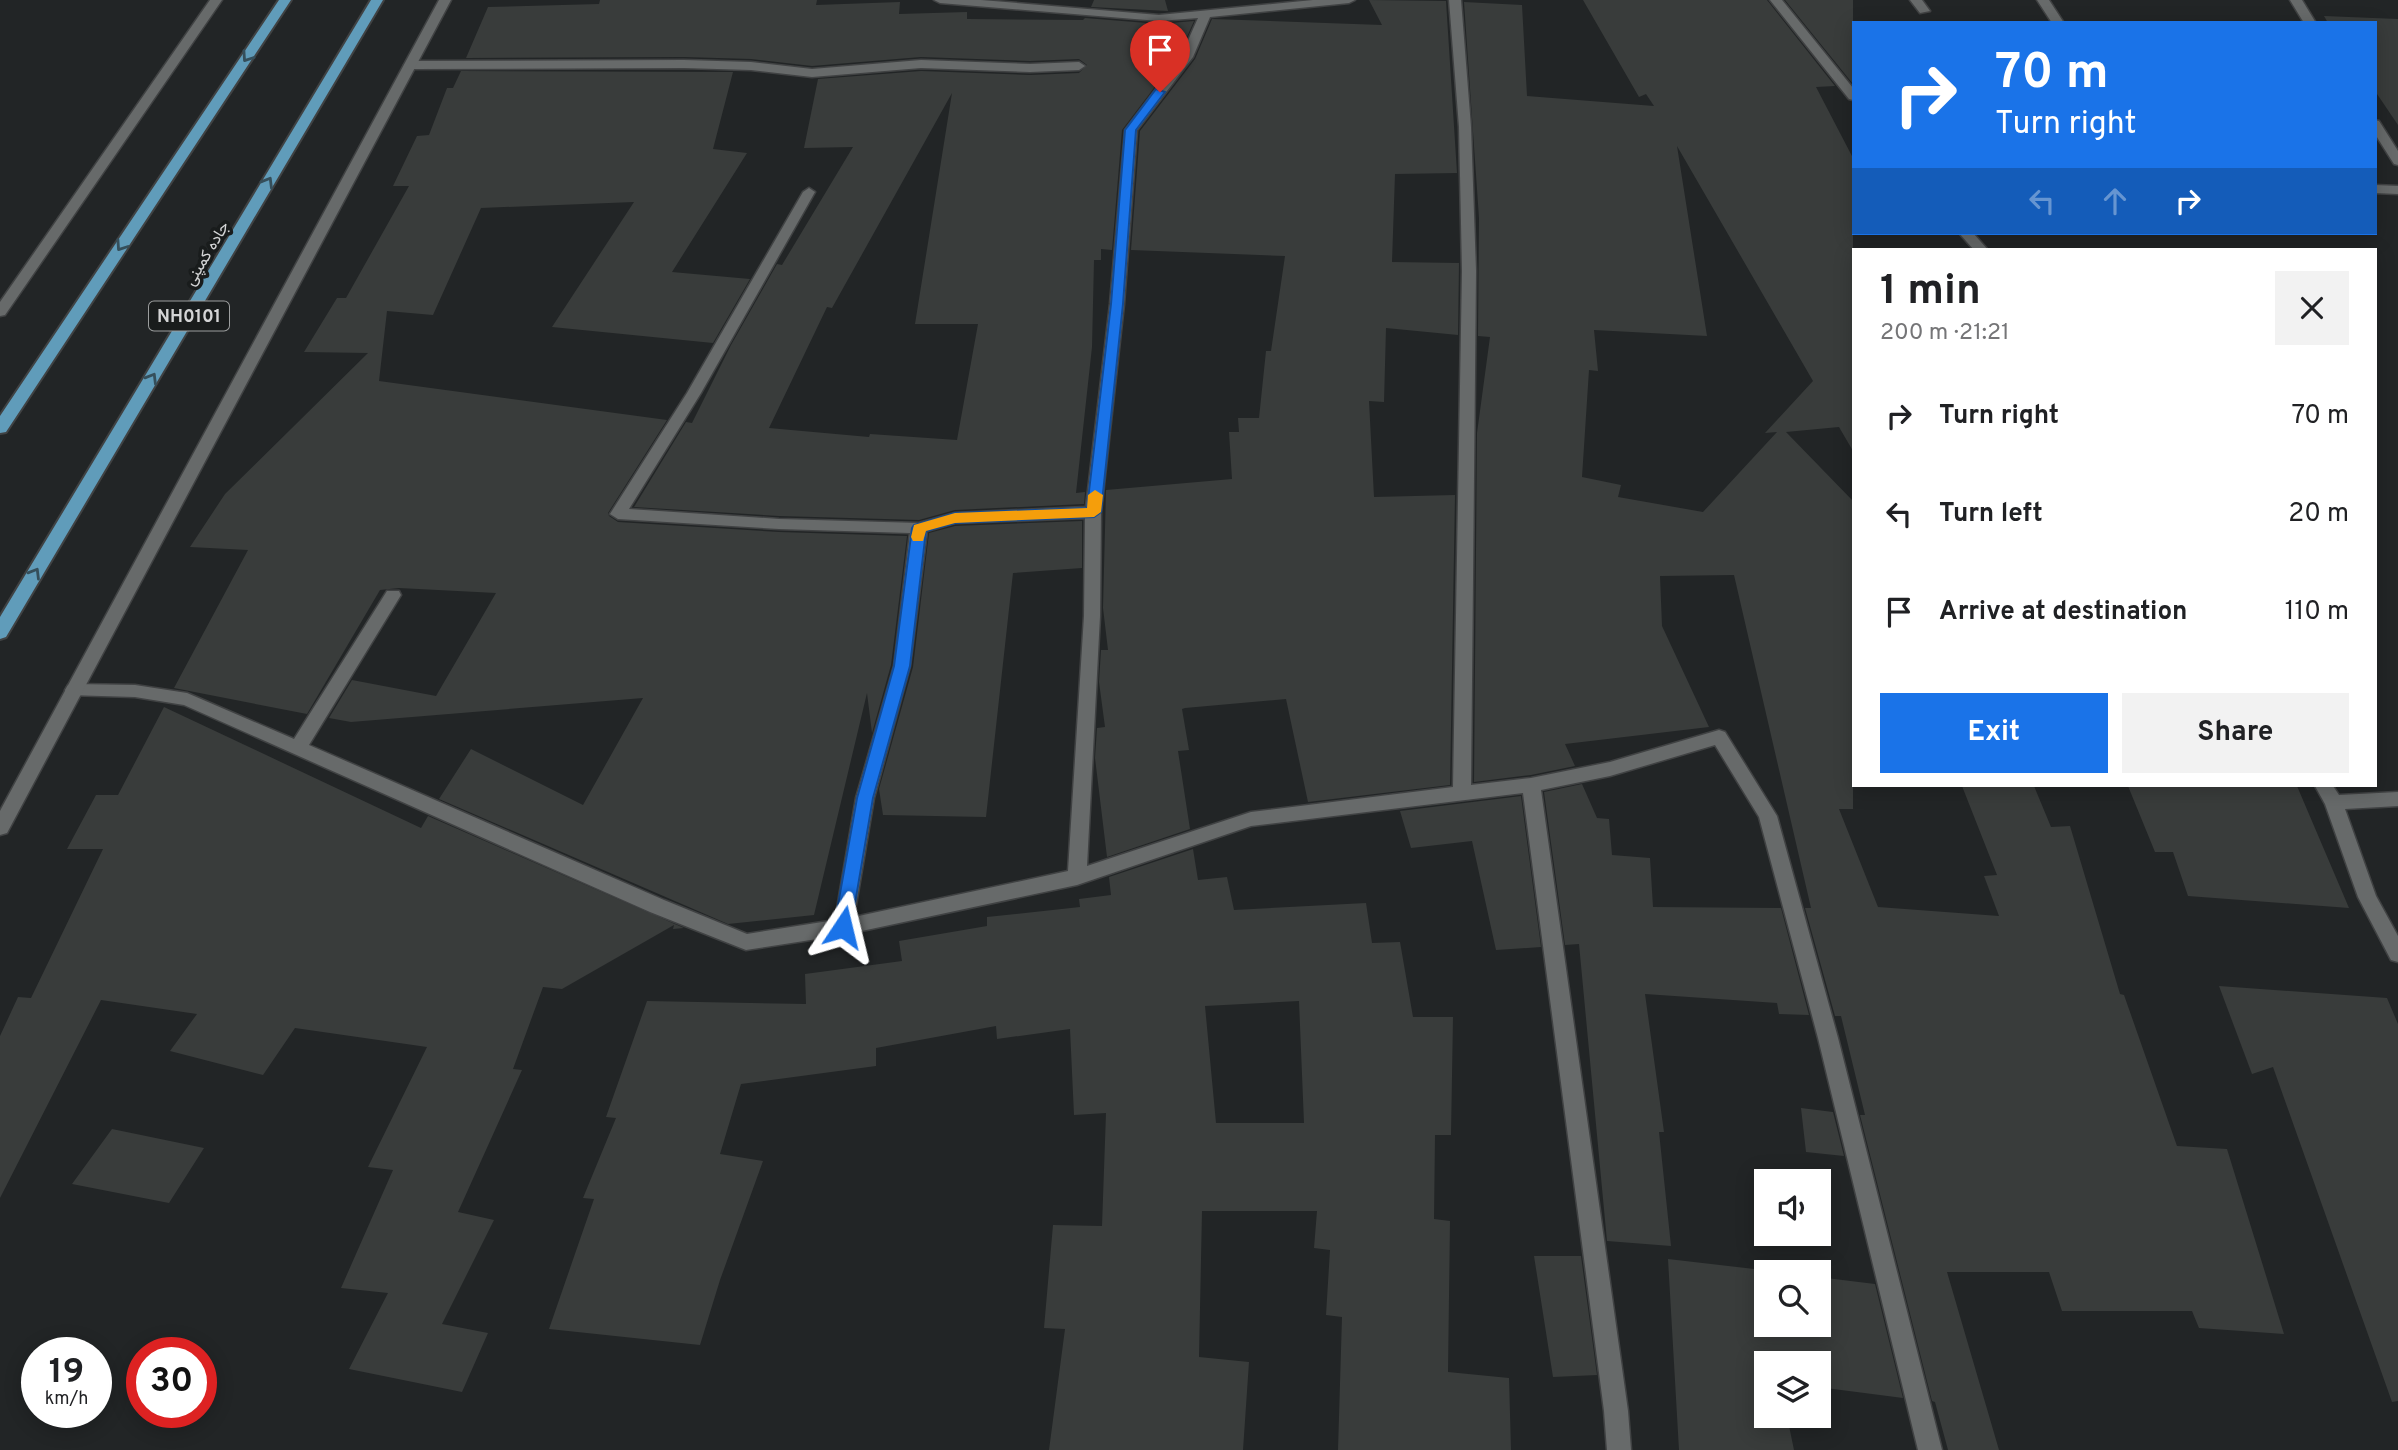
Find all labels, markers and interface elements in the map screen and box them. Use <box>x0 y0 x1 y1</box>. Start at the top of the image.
pin <box>1130 20 1190 92</box>
icon: arrive <box>1141 31 1179 69</box>
text: 70 m <box>1995 44 2109 106</box>
one-way arrow <box>243 49 255 62</box>
icon: right <box>1880 49 1971 140</box>
text: Turn right <box>1995 105 2137 145</box>
one-way arrow <box>260 177 273 190</box>
icon: left <box>2023 182 2061 220</box>
icon: ahead <box>2096 182 2134 220</box>
icon: right <box>2169 182 2207 220</box>
street label: جاده کمپنی <box>181 218 235 290</box>
one-way arrow <box>116 239 129 252</box>
text: 1 min <box>1880 266 1981 319</box>
button: close <box>2275 271 2349 345</box>
road number: NH0101 <box>149 302 229 330</box>
text: 200 m · 21:21 <box>1880 319 2010 348</box>
one-way arrow <box>143 372 156 385</box>
icon: right <box>1880 397 1918 435</box>
text: Turn right <box>1939 400 2059 433</box>
text: 70 m <box>2291 400 2349 433</box>
icon: left <box>1880 495 1918 533</box>
text: Turn left <box>1939 498 2043 531</box>
text: 20 m <box>2288 498 2349 531</box>
one-way arrow <box>27 568 40 580</box>
icon: arrive <box>1880 593 1918 631</box>
text: Arrive at destination <box>1939 596 2187 629</box>
text: 110 m <box>2285 596 2349 629</box>
button: Exit <box>1880 693 2108 773</box>
button: Share <box>2122 693 2349 773</box>
position arrow <box>806 890 880 964</box>
map controls <box>1754 1169 1831 1428</box>
button: sound <box>1754 1169 1831 1246</box>
button: search <box>1754 1260 1831 1337</box>
speed limit sign: 30 <box>126 1337 217 1428</box>
text: 19 <box>49 1351 84 1395</box>
button: layers <box>1754 1351 1831 1428</box>
text: km/h <box>45 1388 88 1411</box>

